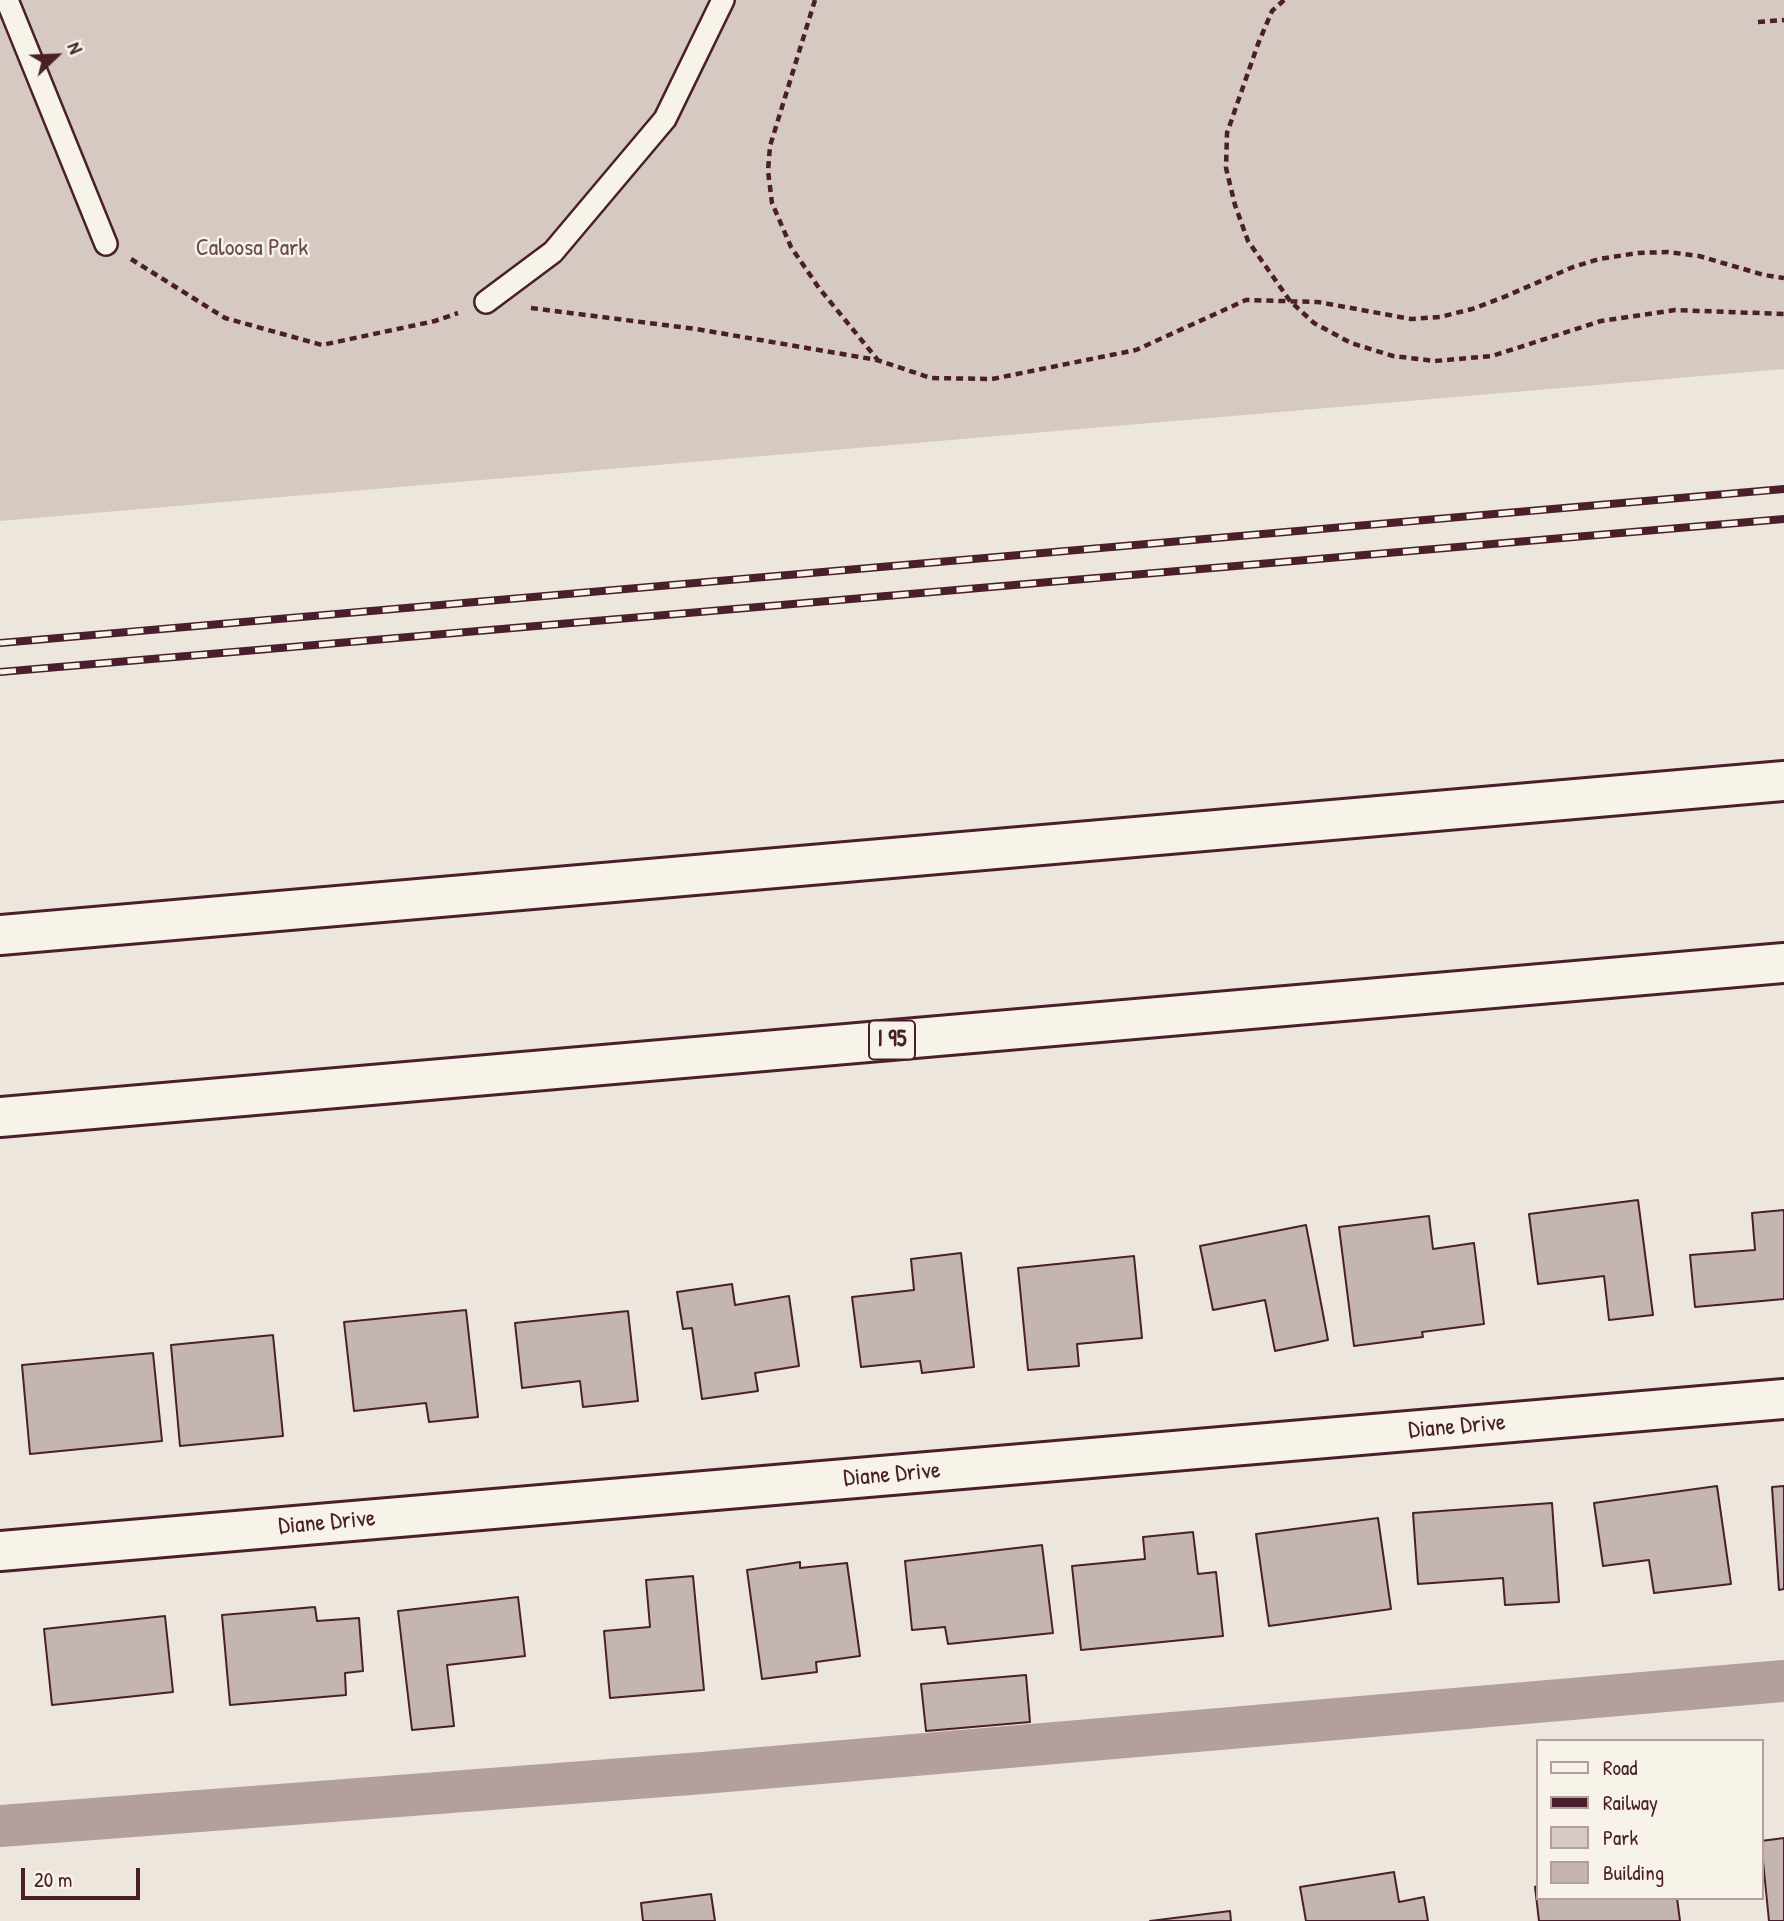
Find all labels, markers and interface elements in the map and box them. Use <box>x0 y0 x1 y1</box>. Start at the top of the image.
north arrow <box>21 21 91 91</box>
text: N <box>61 38 89 58</box>
park label: Caloosa Park <box>196 235 308 263</box>
road number: I 95 <box>869 1021 915 1060</box>
street label: Diane Drive <box>1407 1408 1507 1446</box>
street label: Diane Drive <box>842 1456 942 1494</box>
street label: Diane Drive <box>277 1504 377 1542</box>
legend <box>1536 1739 1763 1900</box>
text: Road <box>1603 1753 1637 1782</box>
text: Railway <box>1603 1788 1658 1817</box>
text: Park <box>1603 1823 1638 1852</box>
scale bar <box>24 1854 144 1898</box>
text: Building <box>1603 1858 1664 1887</box>
text: 20 m <box>34 1865 72 1894</box>

